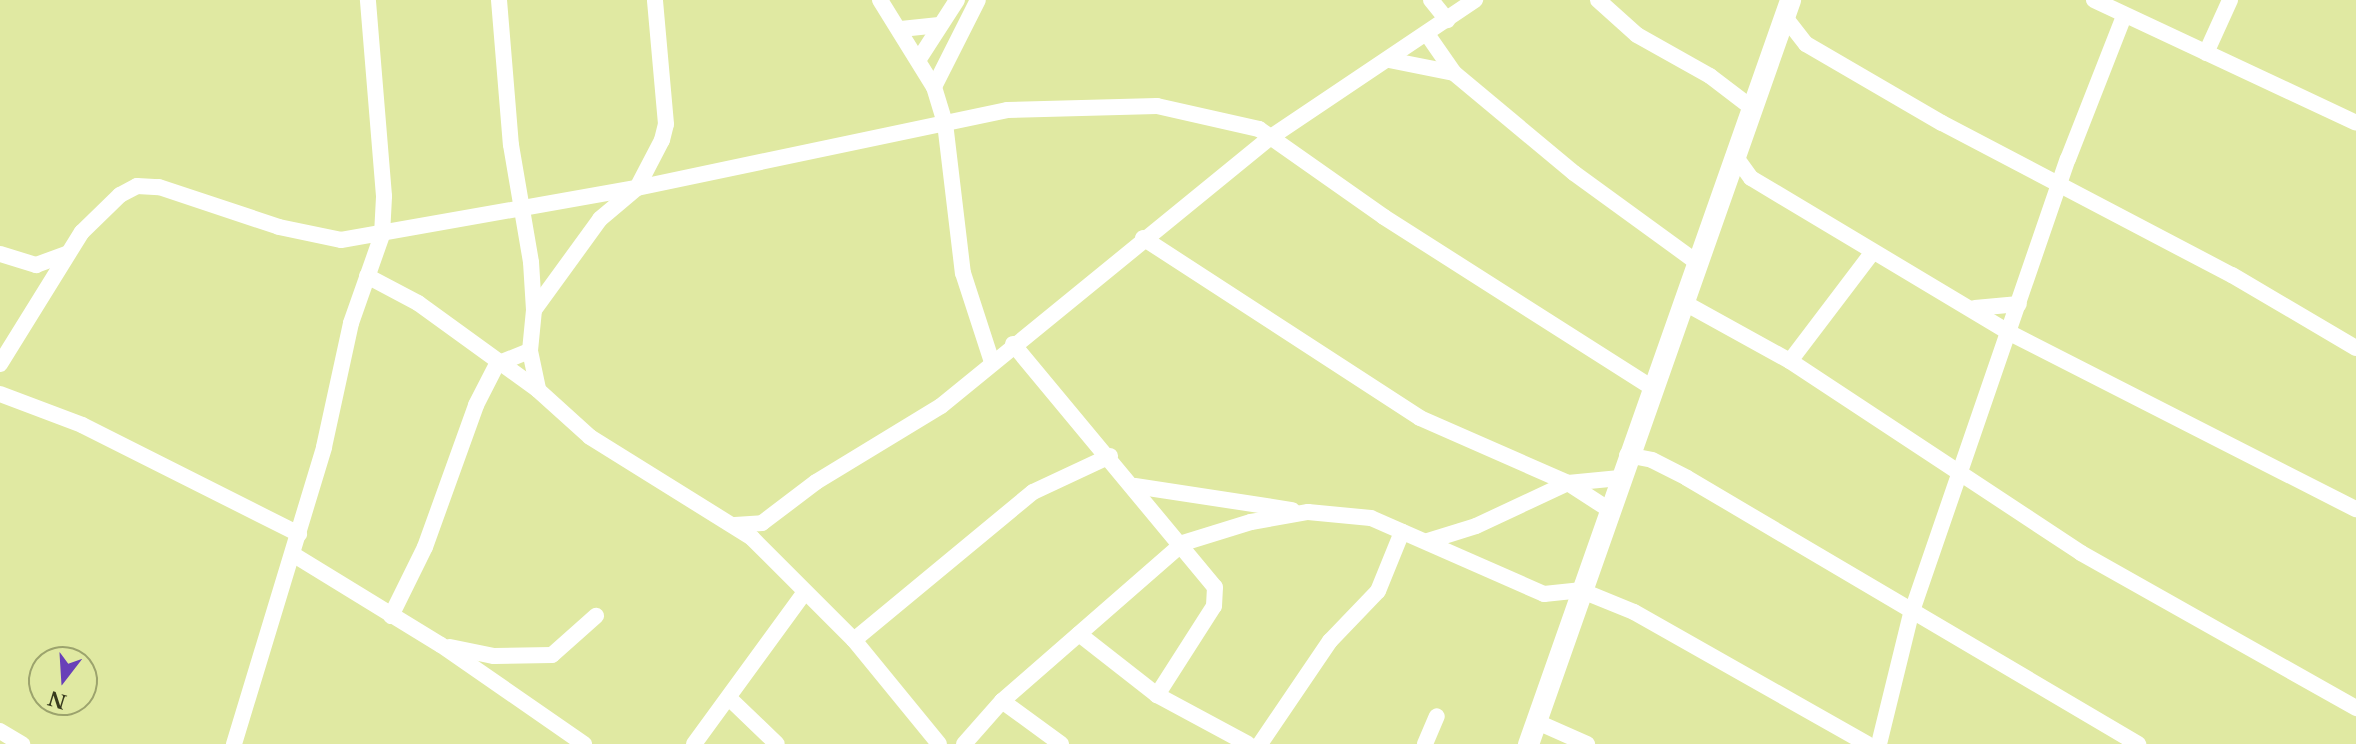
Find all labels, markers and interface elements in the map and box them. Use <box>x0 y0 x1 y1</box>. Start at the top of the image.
north arrow <box>28 646 98 716</box>
text: N <box>45 686 69 713</box>

